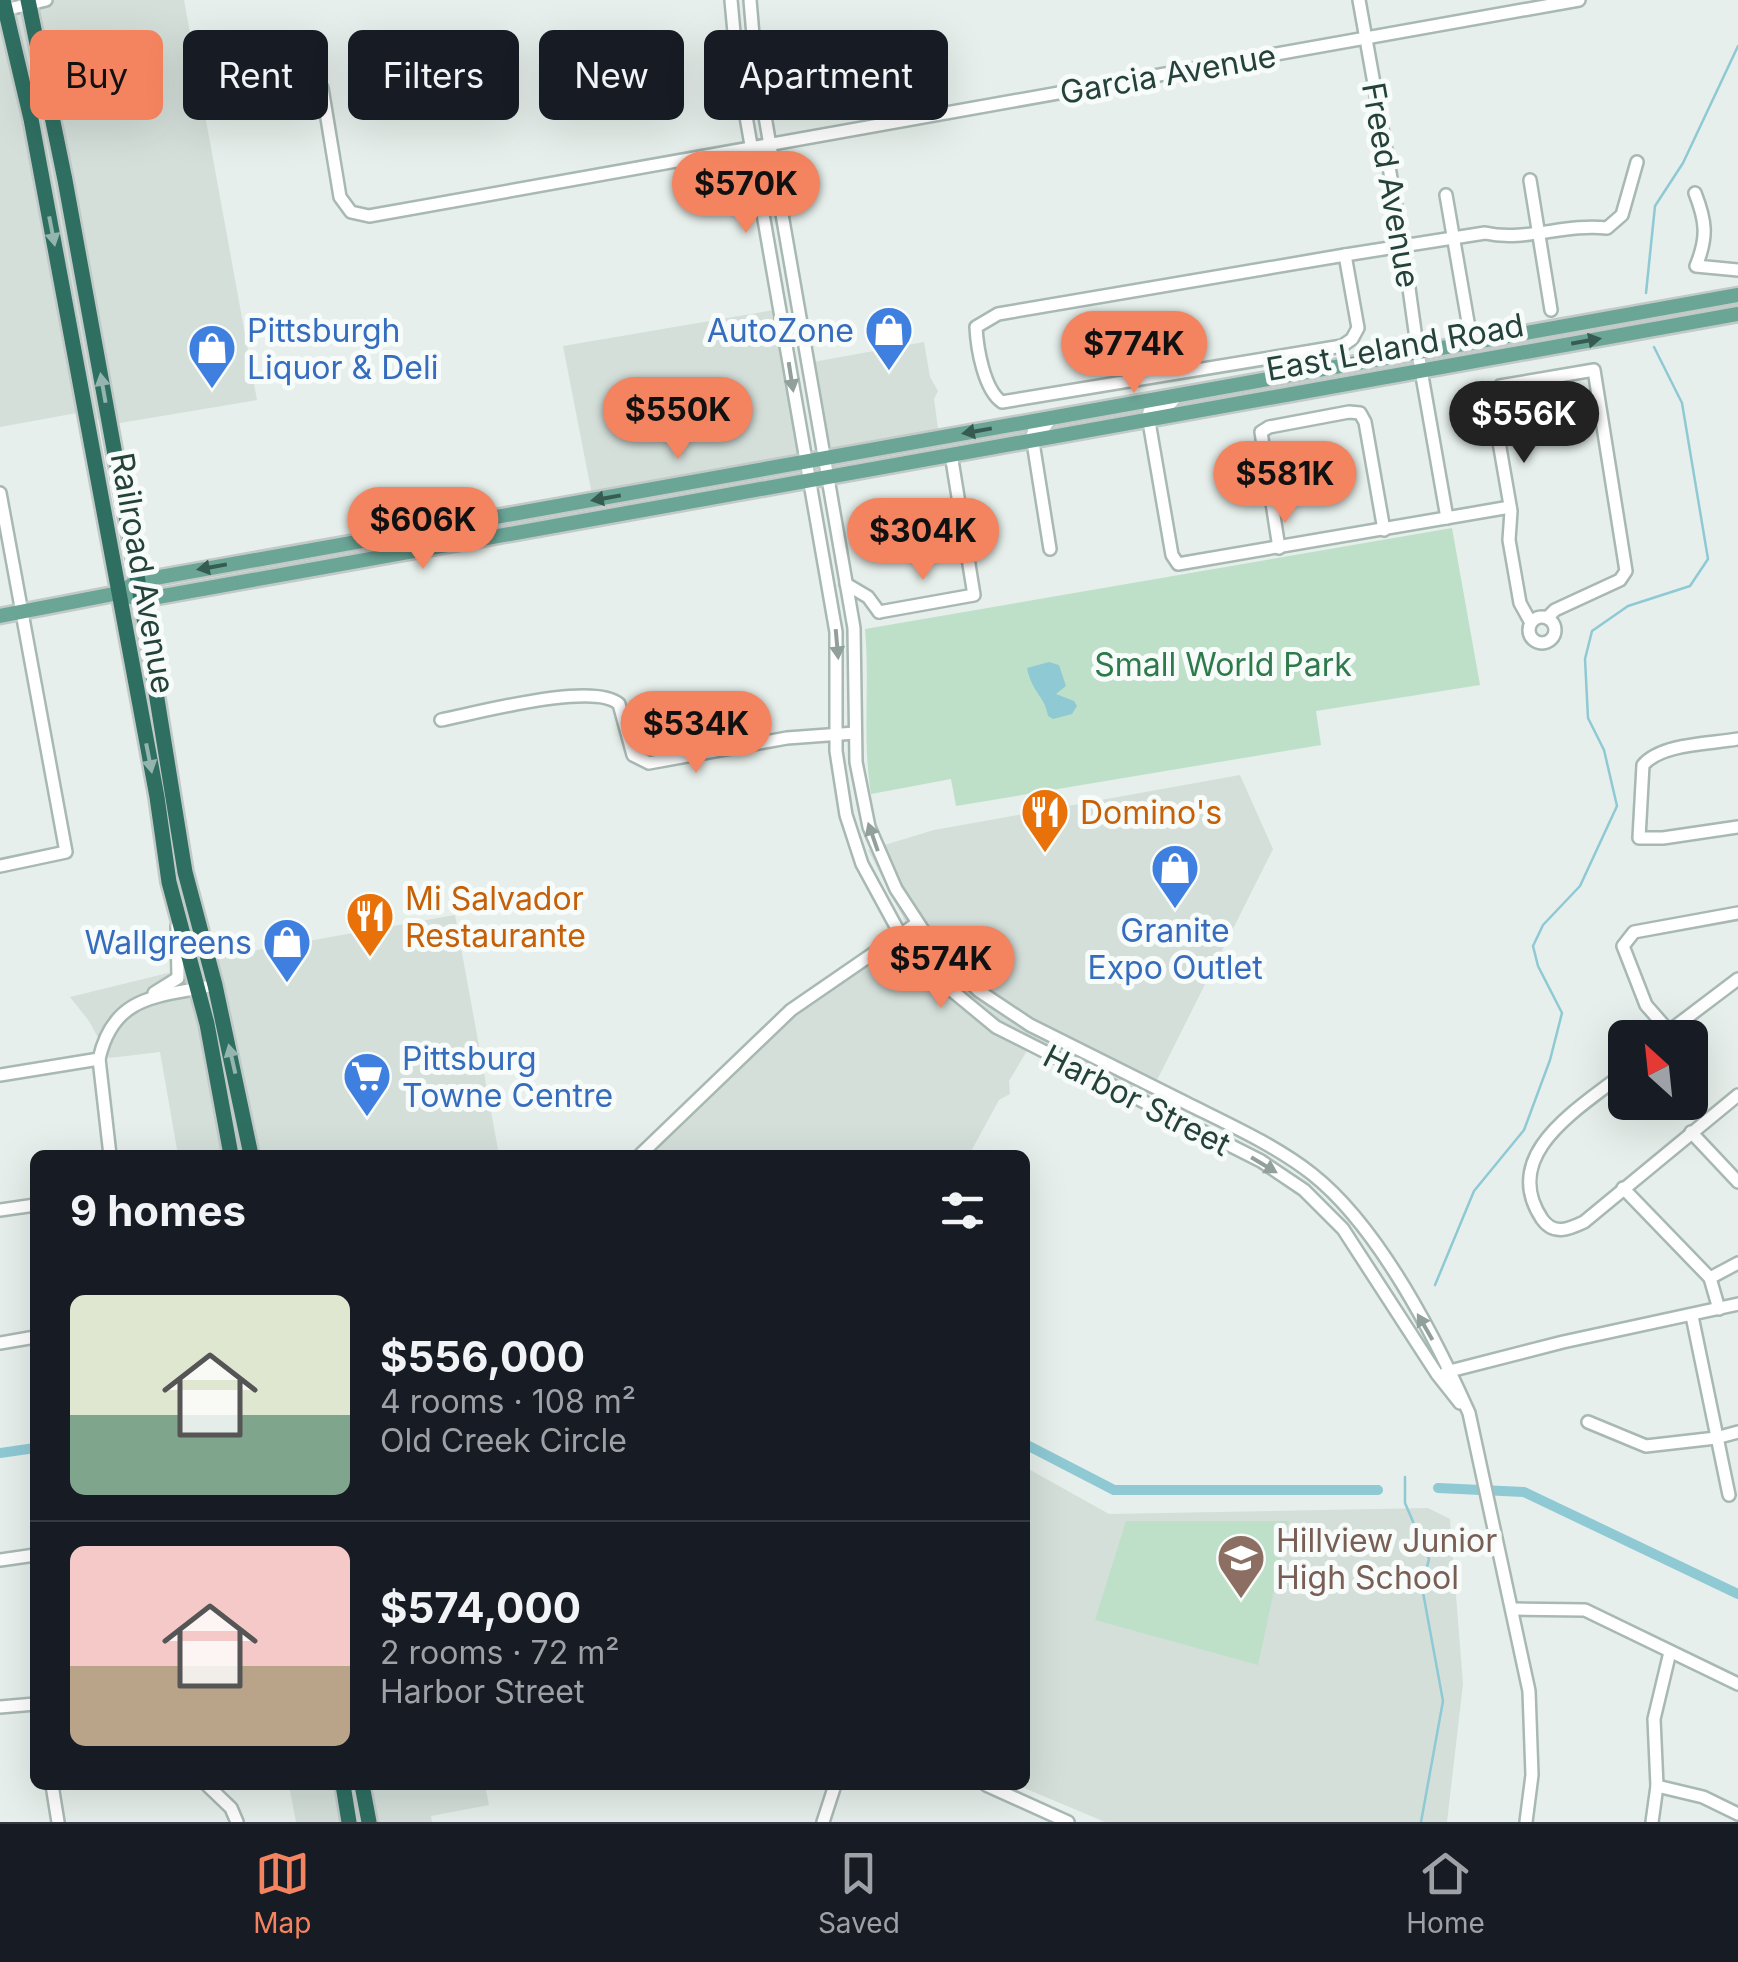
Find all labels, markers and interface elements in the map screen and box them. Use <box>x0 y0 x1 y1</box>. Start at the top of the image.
chip: Buy <box>30 30 163 120</box>
chip: Rent <box>183 30 328 120</box>
chip: Filters <box>348 30 519 120</box>
chip: New <box>539 30 684 120</box>
chip: Apartment <box>704 30 948 120</box>
street label: Garcia Avenue <box>1057 36 1279 112</box>
street label: Freed Avenue <box>1354 79 1428 291</box>
pin: $570K <box>676 151 816 236</box>
text: $570K <box>694 164 798 203</box>
one-way arrow <box>45 216 60 248</box>
shop icon: AutoZone <box>863 304 915 372</box>
street label: East Leland Road <box>1263 305 1527 389</box>
place label: Pittsburgh Liquor & Deli <box>247 311 438 387</box>
place label: AutoZone <box>707 311 854 350</box>
pin: $774K <box>1064 311 1204 396</box>
shop icon: Pittsburgh Liquor & Deli <box>186 322 238 390</box>
text: $774K <box>1083 324 1185 363</box>
one-way arrow <box>1571 333 1602 348</box>
one-way arrow <box>783 361 799 393</box>
one-way arrow <box>95 372 110 403</box>
pin: $550K <box>608 377 748 462</box>
pin: $556K <box>1454 381 1594 466</box>
text: $550K <box>625 390 731 429</box>
text: $556K <box>1471 394 1577 433</box>
one-way arrow <box>961 424 993 439</box>
pin: $581K <box>1215 441 1355 526</box>
street label: Railroad Avenue <box>103 450 183 696</box>
text: $581K <box>1235 454 1335 493</box>
pin: $606K <box>353 487 493 572</box>
one-way arrow <box>590 490 621 506</box>
pin: $304K <box>853 498 993 583</box>
text: $606K <box>369 500 477 539</box>
text: $304K <box>869 511 977 550</box>
one-way arrow <box>196 560 227 576</box>
one-way arrow <box>829 629 845 661</box>
park label: Small World Park <box>1094 645 1352 684</box>
pin: $534K <box>626 691 766 776</box>
text: $534K <box>643 704 749 743</box>
one-way arrow <box>142 743 157 774</box>
restaurant icon: Domino's <box>1019 786 1071 854</box>
place label: Domino's <box>1080 793 1222 832</box>
one-way arrow <box>865 821 880 851</box>
shop icon: Granite Expo Outlet <box>1149 842 1201 910</box>
place label: Mi Salvador Restaurante <box>405 879 586 955</box>
restaurant icon: Mi Salvador Restaurante <box>344 890 396 958</box>
place label: Granite Expo Outlet <box>1087 911 1263 987</box>
shop icon: Wallgreens <box>261 916 313 984</box>
place label: Wallgreens <box>84 923 252 962</box>
pin: $574K <box>871 926 1011 1011</box>
text: $574K <box>890 939 992 978</box>
north arrow <box>1608 1020 1708 1120</box>
map controls <box>1608 1020 1708 1120</box>
street label: Harbor Street <box>1037 1036 1237 1164</box>
place label: Pittsburg Towne Centre <box>402 1039 613 1115</box>
one-way arrow <box>224 1043 239 1074</box>
supermarket icon: Pittsburg Towne Centre <box>341 1050 393 1118</box>
one-way arrow <box>1250 1156 1278 1173</box>
icon: filters <box>935 1183 990 1238</box>
text: 9 homes <box>70 1185 246 1236</box>
one-way arrow <box>1416 1313 1434 1341</box>
text: $556,000 <box>380 1331 585 1382</box>
icon: home <box>150 1335 270 1455</box>
text: 4 rooms · 108 m² <box>380 1382 636 1421</box>
text: Old Creek Circle <box>380 1421 627 1460</box>
place label: Hillview Junior High School <box>1276 1521 1497 1597</box>
school or university icon: Hillview Junior High School <box>1215 1532 1267 1600</box>
text: $574,000 <box>380 1582 581 1633</box>
icon: home <box>150 1586 270 1706</box>
text: 2 rooms · 72 m² <box>380 1633 619 1672</box>
text: Harbor Street <box>380 1672 584 1711</box>
tab: Map <box>253 1846 311 1940</box>
tab: Saved <box>818 1846 900 1940</box>
tab: Home <box>1406 1846 1485 1940</box>

